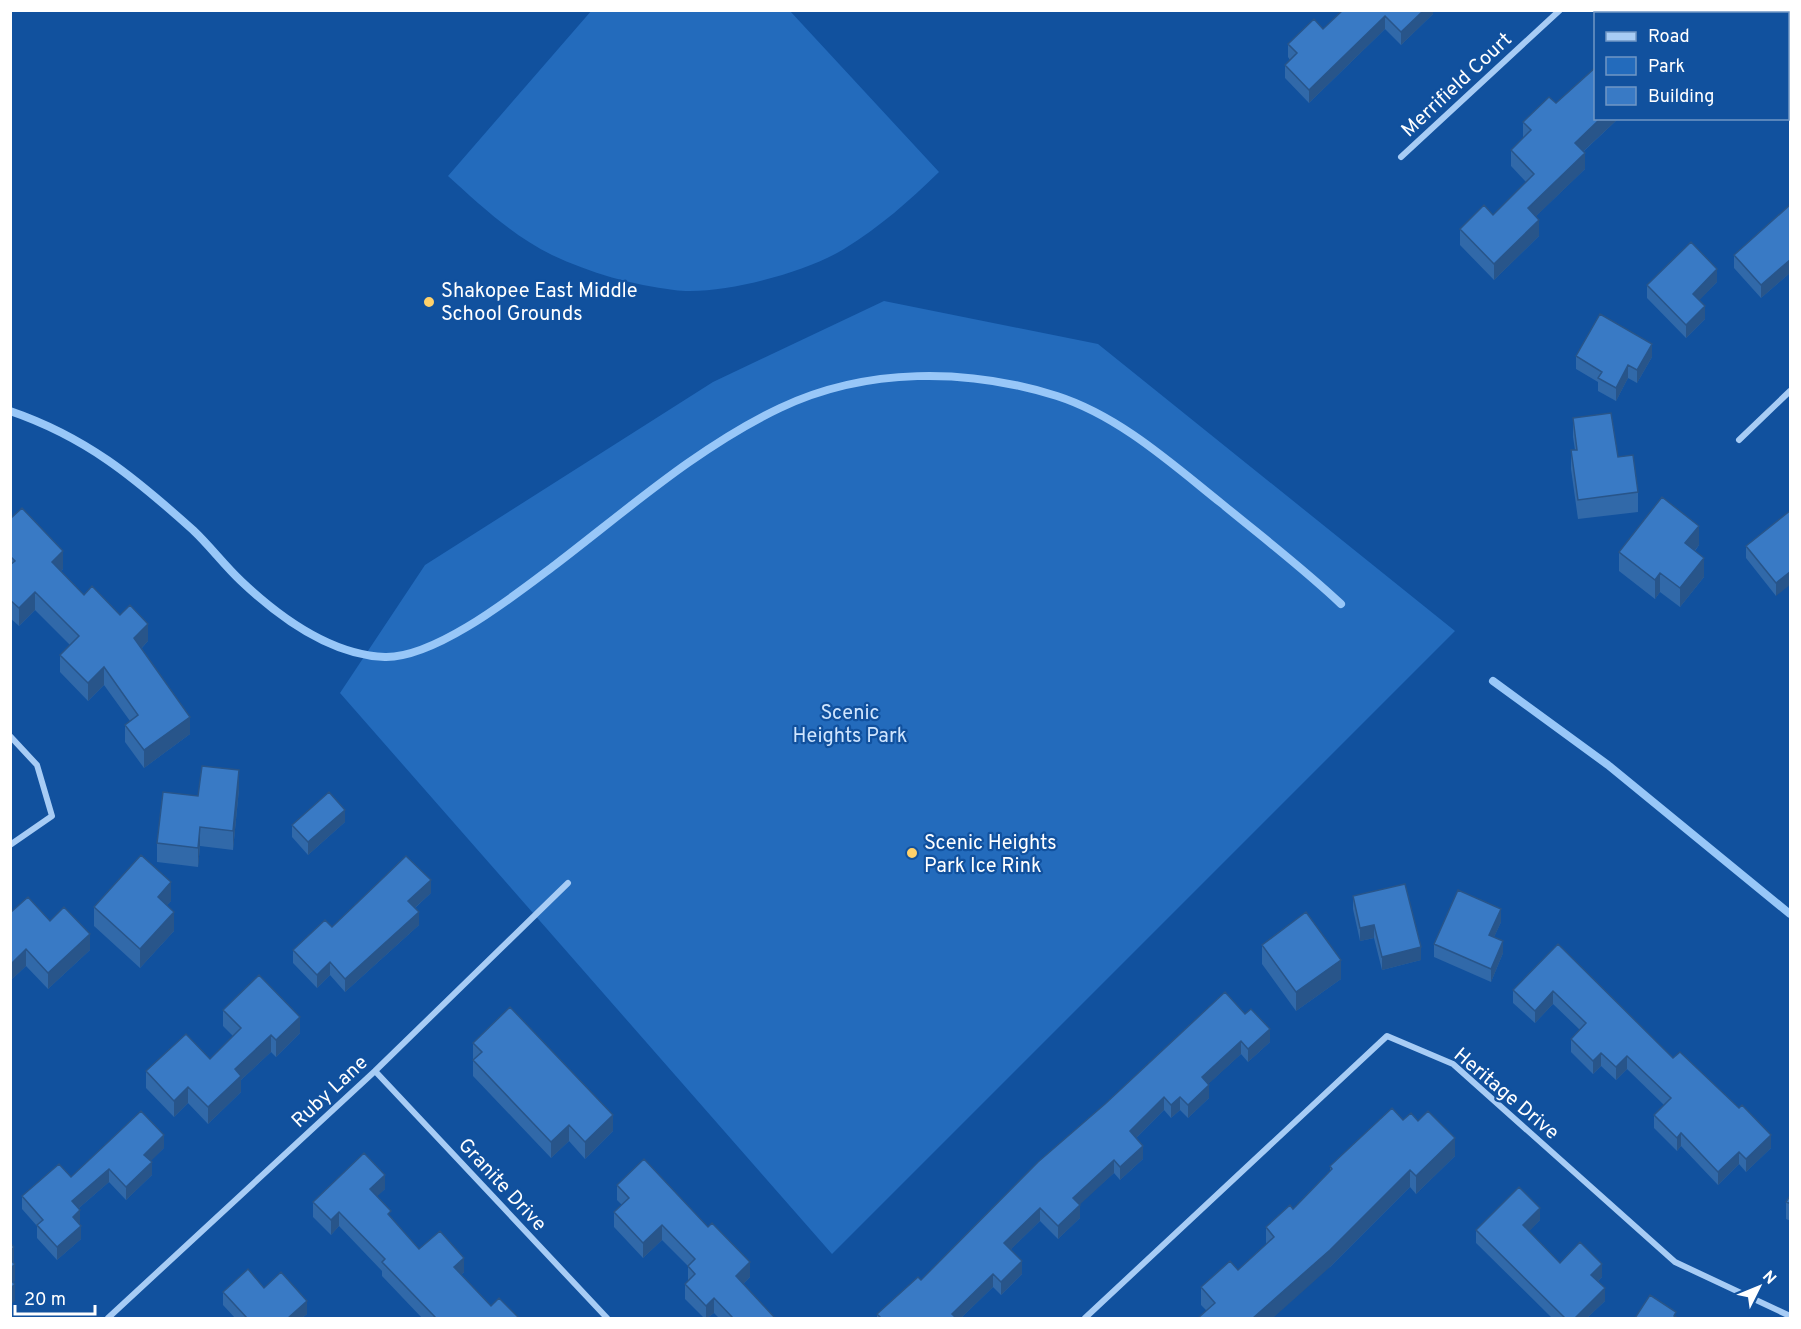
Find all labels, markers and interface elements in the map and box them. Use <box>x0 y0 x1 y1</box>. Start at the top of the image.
legend <box>1594 12 1789 120</box>
text: Road <box>1648 26 1690 49</box>
street label: Merrifield Court <box>1396 27 1518 144</box>
text: Park <box>1648 56 1685 79</box>
text: Building <box>1648 86 1714 109</box>
place label: Shakopee East Middle School Grounds <box>441 279 638 328</box>
marker: Shakopee East Middle School Grounds <box>422 295 436 309</box>
park label: Scenic Heights Park <box>793 701 907 750</box>
place label: Scenic Heights Park Ice Rink <box>924 831 1057 880</box>
marker: Scenic Heights Park Ice Rink <box>905 846 919 860</box>
street label: Heritage Drive <box>1448 1043 1564 1146</box>
street label: Ruby Lane <box>287 1051 374 1134</box>
street label: Granite Drive <box>452 1133 551 1238</box>
north arrow <box>1729 1257 1789 1317</box>
text: N <box>1757 1267 1780 1289</box>
scale bar <box>15 1278 94 1316</box>
text: 20 m <box>24 1289 66 1312</box>

